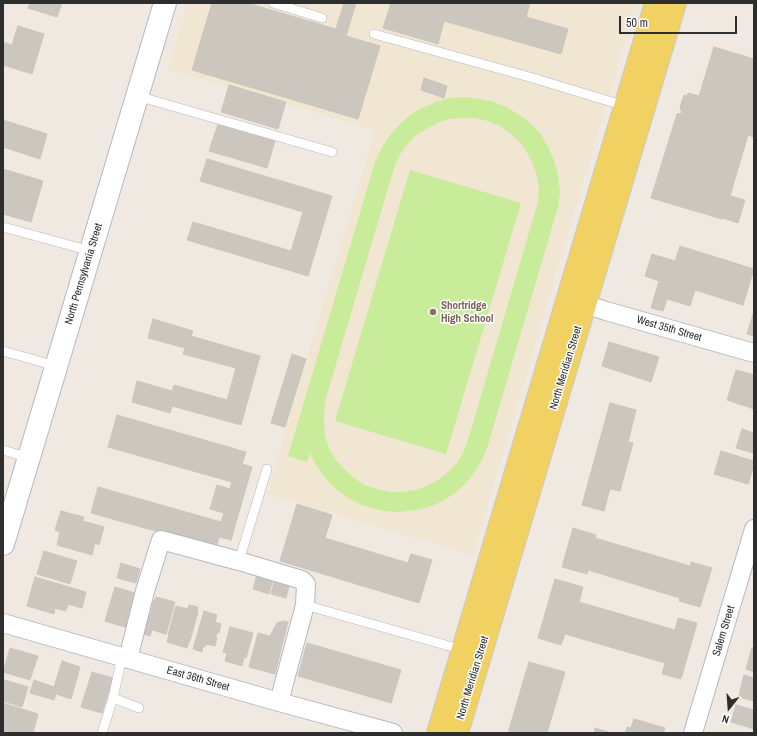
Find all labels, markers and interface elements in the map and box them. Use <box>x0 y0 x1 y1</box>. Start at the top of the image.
scale bar <box>621 8 739 34</box>
text: 50 m <box>626 15 648 31</box>
street label: North Pennsylvania Street <box>62 222 106 326</box>
place label: Shortridge High School <box>441 299 494 325</box>
marker: Shortridge High School <box>428 307 438 317</box>
street label: West 35th Street <box>635 313 703 345</box>
street label: North Meridian Street <box>547 325 585 411</box>
street label: Salem Street <box>710 604 738 658</box>
street label: North Meridian Street <box>454 635 492 721</box>
street label: East 36th Street <box>165 664 231 694</box>
north arrow <box>709 688 749 728</box>
text: N <box>720 712 731 727</box>

